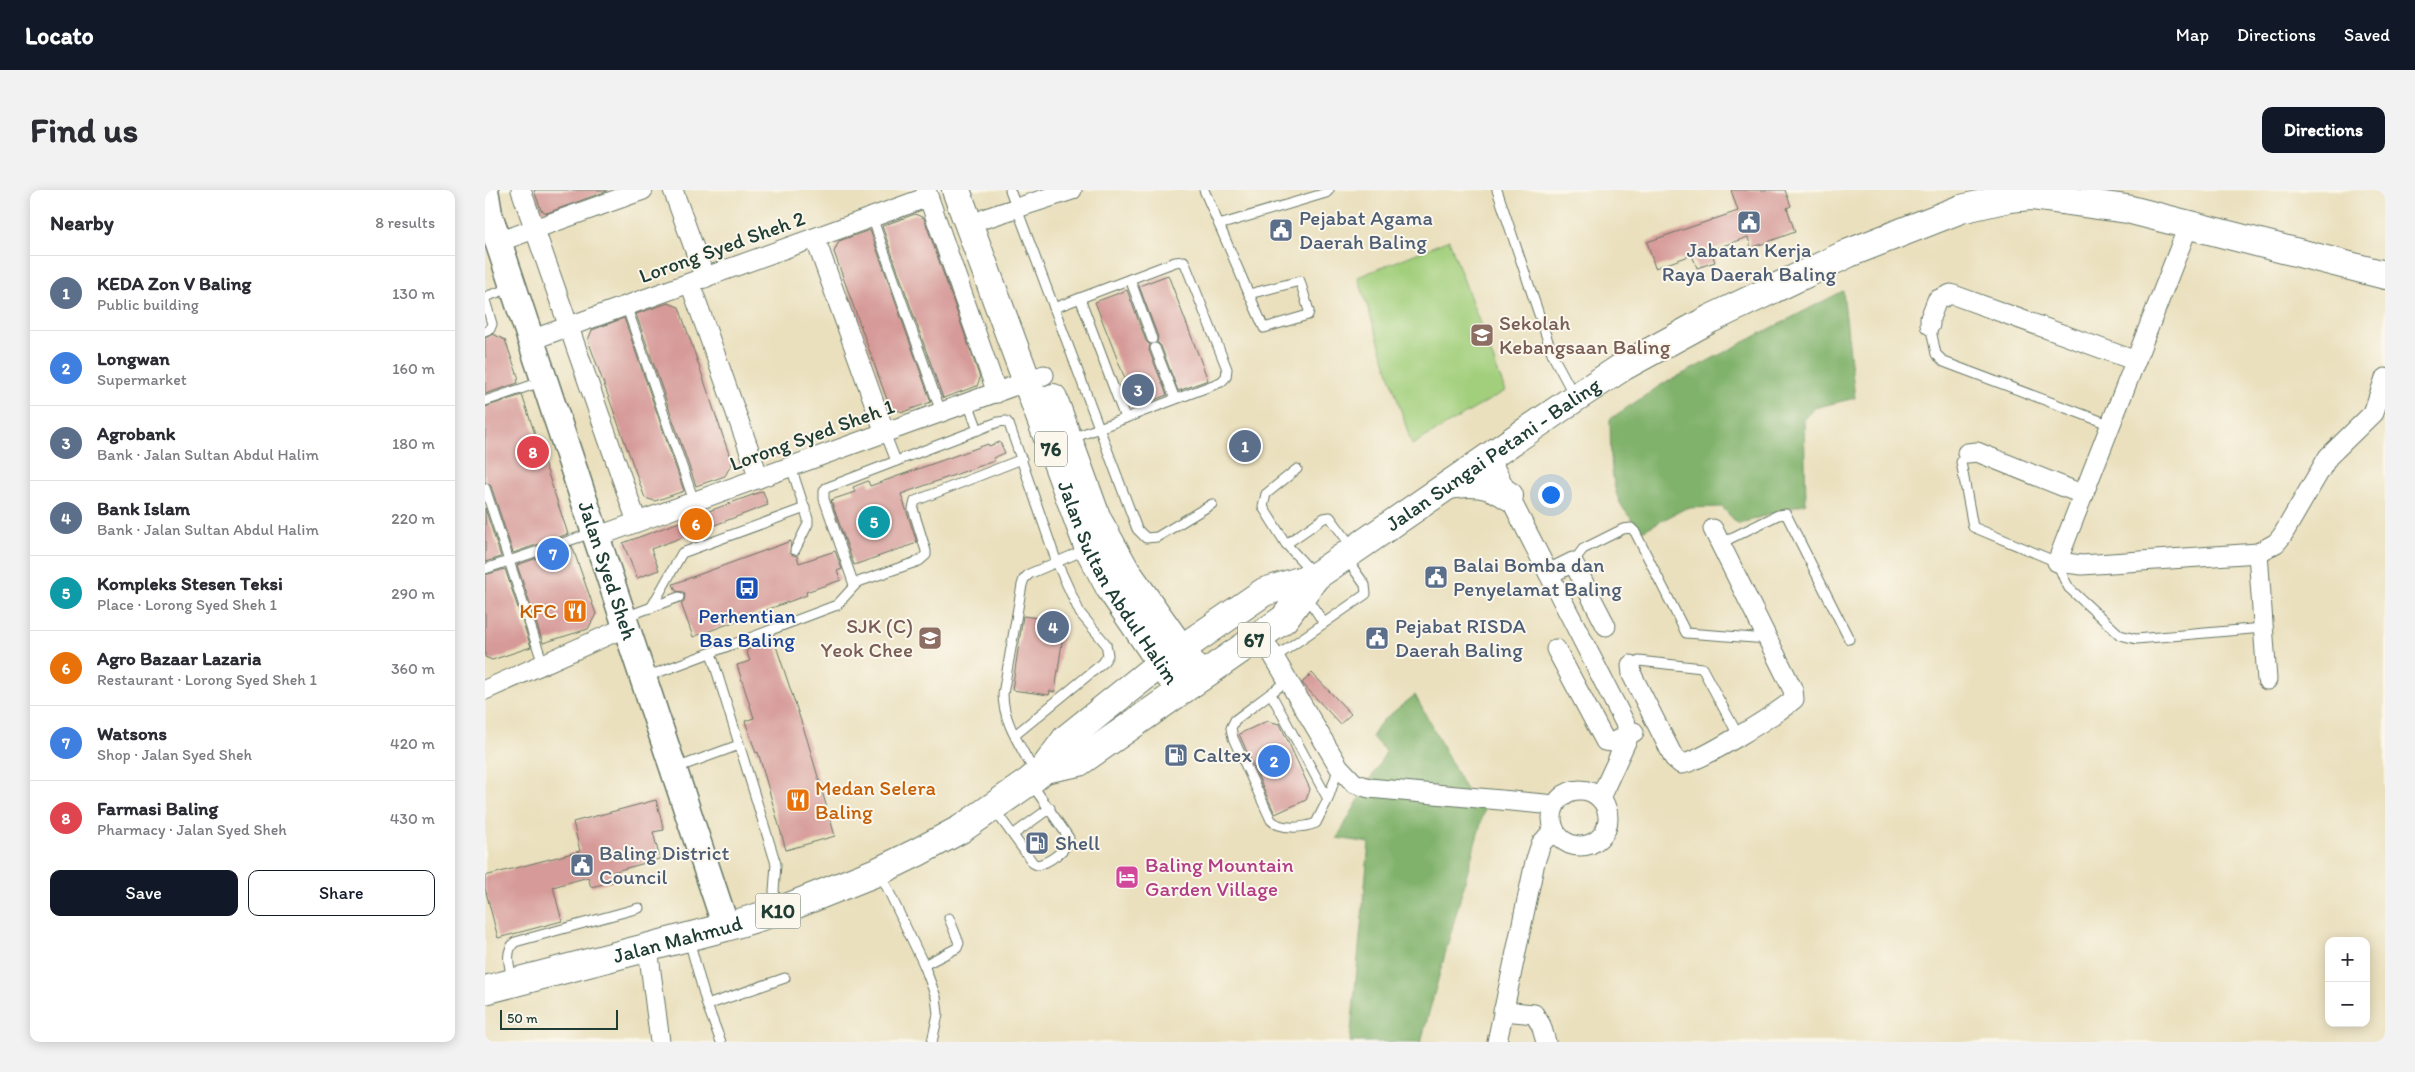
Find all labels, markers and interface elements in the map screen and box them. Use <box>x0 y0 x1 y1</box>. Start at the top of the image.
text: Locato <box>25 21 94 50</box>
text: Map <box>2176 24 2209 46</box>
text: Directions <box>2237 24 2316 46</box>
text: Saved <box>2344 24 2390 46</box>
button: Directions <box>2262 107 2385 153</box>
text: Find us <box>30 109 138 151</box>
street label: Lorong Syed Sheh 2 <box>635 205 808 288</box>
place label: Pejabat Agama Daerah Baling <box>1299 205 1433 254</box>
public building icon: Jabatan Kerja Raya Daerah Baling <box>1736 209 1762 235</box>
text: Nearby <box>50 210 114 235</box>
text: 8 results <box>375 213 435 232</box>
public building icon: Pejabat Agama Daerah Baling <box>1268 217 1294 243</box>
place label: Jabatan Kerja Raya Daerah Baling <box>1662 237 1836 286</box>
text: KEDA Zon V Baling <box>97 272 251 295</box>
text: 1 <box>62 284 70 303</box>
text: 130 m <box>392 284 435 303</box>
text: Public building <box>97 295 199 314</box>
place label: Sekolah Kebangsaan Baling <box>1499 310 1671 359</box>
school or university icon: Sekolah Kebangsaan Baling <box>1469 322 1495 348</box>
text: Longwan <box>97 347 170 370</box>
text: 2 <box>62 359 70 378</box>
text: 160 m <box>392 359 435 378</box>
text: Supermarket <box>97 370 187 389</box>
pin: 3 <box>1122 371 1154 409</box>
street label: Jalan Sungai Petani - Baling <box>1381 372 1605 536</box>
street label: Lorong Syed Sheh 1 <box>726 393 898 476</box>
text: Agrobank <box>97 422 176 445</box>
pin: 1 <box>1229 427 1261 465</box>
road number: 76 <box>1035 432 1067 466</box>
pin: 8 <box>517 433 549 471</box>
text: 3 <box>62 434 70 453</box>
text: 180 m <box>392 434 435 453</box>
text: Bank · Jalan Sultan Abdul Halim <box>97 445 319 464</box>
street label: Jalan Sultan Abdul Halim <box>1053 477 1185 689</box>
your location <box>1538 482 1564 508</box>
text: Bank Islam <box>97 497 190 520</box>
street label: Jalan Syed Sheh <box>573 498 643 643</box>
pin: 5 <box>858 503 890 541</box>
pin: 6 <box>680 505 712 543</box>
text: 4 <box>61 509 71 528</box>
text: 220 m <box>391 509 435 528</box>
text: Bank · Jalan Sultan Abdul Halim <box>97 520 319 539</box>
pin: 7 <box>537 535 569 573</box>
place label: Balai Bomba dan Penyelamat Baling <box>1453 552 1622 601</box>
public building icon: Balai Bomba dan Penyelamat Baling <box>1423 564 1449 590</box>
text: Kompleks Stesen Teksi <box>97 572 283 595</box>
bus stop icon: Perhentian Bas Baling <box>734 575 760 601</box>
text: 5 <box>62 584 70 603</box>
text: 290 m <box>391 584 435 603</box>
text: Place · Lorong Syed Sheh 1 <box>97 595 277 614</box>
place label: KFC <box>519 598 557 623</box>
restaurant icon: KFC <box>562 598 588 624</box>
place label: Perhentian Bas Baling <box>698 603 796 652</box>
pin: 4 <box>1037 608 1069 646</box>
place label: SJK (C) Yeok Chee <box>820 613 913 662</box>
place label: Pejabat RISDA Daerah Baling <box>1395 613 1527 662</box>
road number: 67 <box>1238 622 1270 658</box>
school or university icon: SJK (C) Yeok Chee <box>917 625 943 651</box>
public building icon: Pejabat RISDA Daerah Baling <box>1364 625 1390 651</box>
text: Agro Bazaar Lazaria <box>97 647 261 670</box>
text: 6 <box>62 659 70 678</box>
text: 360 m <box>391 659 435 678</box>
text: Restaurant · Lorong Syed Sheh 1 <box>97 670 317 689</box>
text: Watsons <box>97 722 167 745</box>
text: 7 <box>62 734 70 753</box>
text: 420 m <box>390 734 435 753</box>
fuel station icon: Caltex <box>1163 742 1189 768</box>
place label: Caltex <box>1193 742 1252 767</box>
pin: 2 <box>1258 742 1290 780</box>
text: Shop · Jalan Syed Sheh <box>97 745 252 764</box>
place label: Medan Selera Baling <box>815 775 936 824</box>
restaurant icon: Medan Selera Baling <box>785 787 811 813</box>
text: Farmasi Baling <box>97 797 218 820</box>
text: 8 <box>62 809 70 828</box>
text: 430 m <box>390 809 435 828</box>
text: Pharmacy · Jalan Syed Sheh <box>97 820 287 839</box>
fuel station icon: Shell <box>1024 830 1050 856</box>
place label: Shell <box>1055 830 1100 855</box>
place label: Baling District Council <box>599 840 730 889</box>
public building icon: Baling District Council <box>569 852 595 878</box>
place label: Baling Mountain Garden Village <box>1145 852 1294 901</box>
hotel icon: Baling Mountain Garden Village <box>1114 864 1140 890</box>
button: Save <box>50 870 238 916</box>
button: Share <box>248 870 435 916</box>
road number: K10 <box>755 894 801 928</box>
street label: Jalan Mahmud <box>610 910 745 968</box>
map controls <box>2325 937 2370 1027</box>
button: + <box>2325 937 2370 982</box>
button: − <box>2325 982 2370 1027</box>
scale bar <box>500 1007 617 1030</box>
text: 50 m <box>507 1010 538 1027</box>

